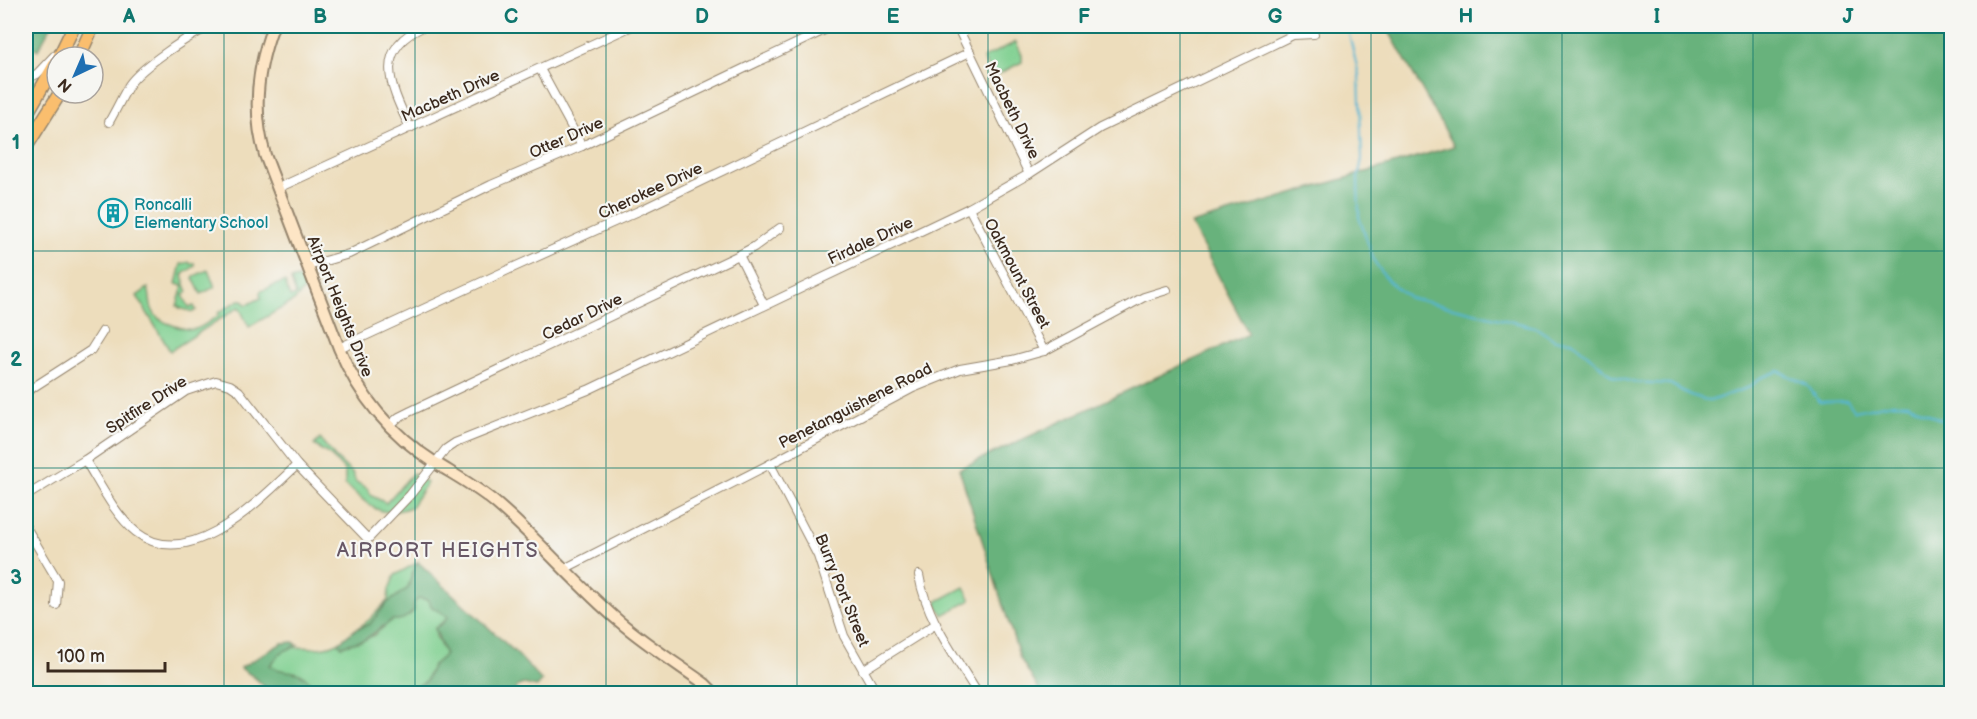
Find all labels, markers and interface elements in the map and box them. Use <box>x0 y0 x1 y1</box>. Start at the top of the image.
text: A <box>122 5 136 29</box>
text: B <box>313 5 327 29</box>
text: C <box>504 5 518 29</box>
text: D <box>695 5 709 29</box>
text: E <box>887 5 900 29</box>
text: F <box>1078 5 1090 29</box>
text: G <box>1268 5 1283 29</box>
text: H <box>1459 5 1473 29</box>
text: I <box>1654 5 1660 29</box>
text: J <box>1843 5 1855 29</box>
north arrow <box>45 45 105 105</box>
street label: Macbeth Drive <box>980 59 1044 163</box>
street label: Macbeth Drive <box>399 66 503 127</box>
text: N <box>55 74 77 96</box>
street label: Otter Drive <box>527 113 607 163</box>
text: 1 <box>12 131 20 155</box>
street label: Cherokee Drive <box>596 159 706 224</box>
place label: Roncalli Elementary School <box>134 196 268 233</box>
building icon: Roncalli Elementary School <box>97 197 129 229</box>
street label: Firdale Drive <box>825 213 917 269</box>
street label: Oakmount Street <box>980 215 1054 332</box>
street label: Airport Heights Drive <box>303 233 377 380</box>
street label: Cedar Drive <box>539 290 626 345</box>
text: 2 <box>10 348 22 372</box>
street label: Penetanguishene Road <box>776 359 936 453</box>
street label: Spitfire Drive <box>103 372 191 438</box>
street label: Burry Port Street <box>810 531 873 650</box>
district label: AIRPORT HEIGHTS <box>337 539 539 563</box>
text: 3 <box>10 566 22 590</box>
scale bar <box>48 635 165 673</box>
text: 100 m <box>57 646 105 667</box>

